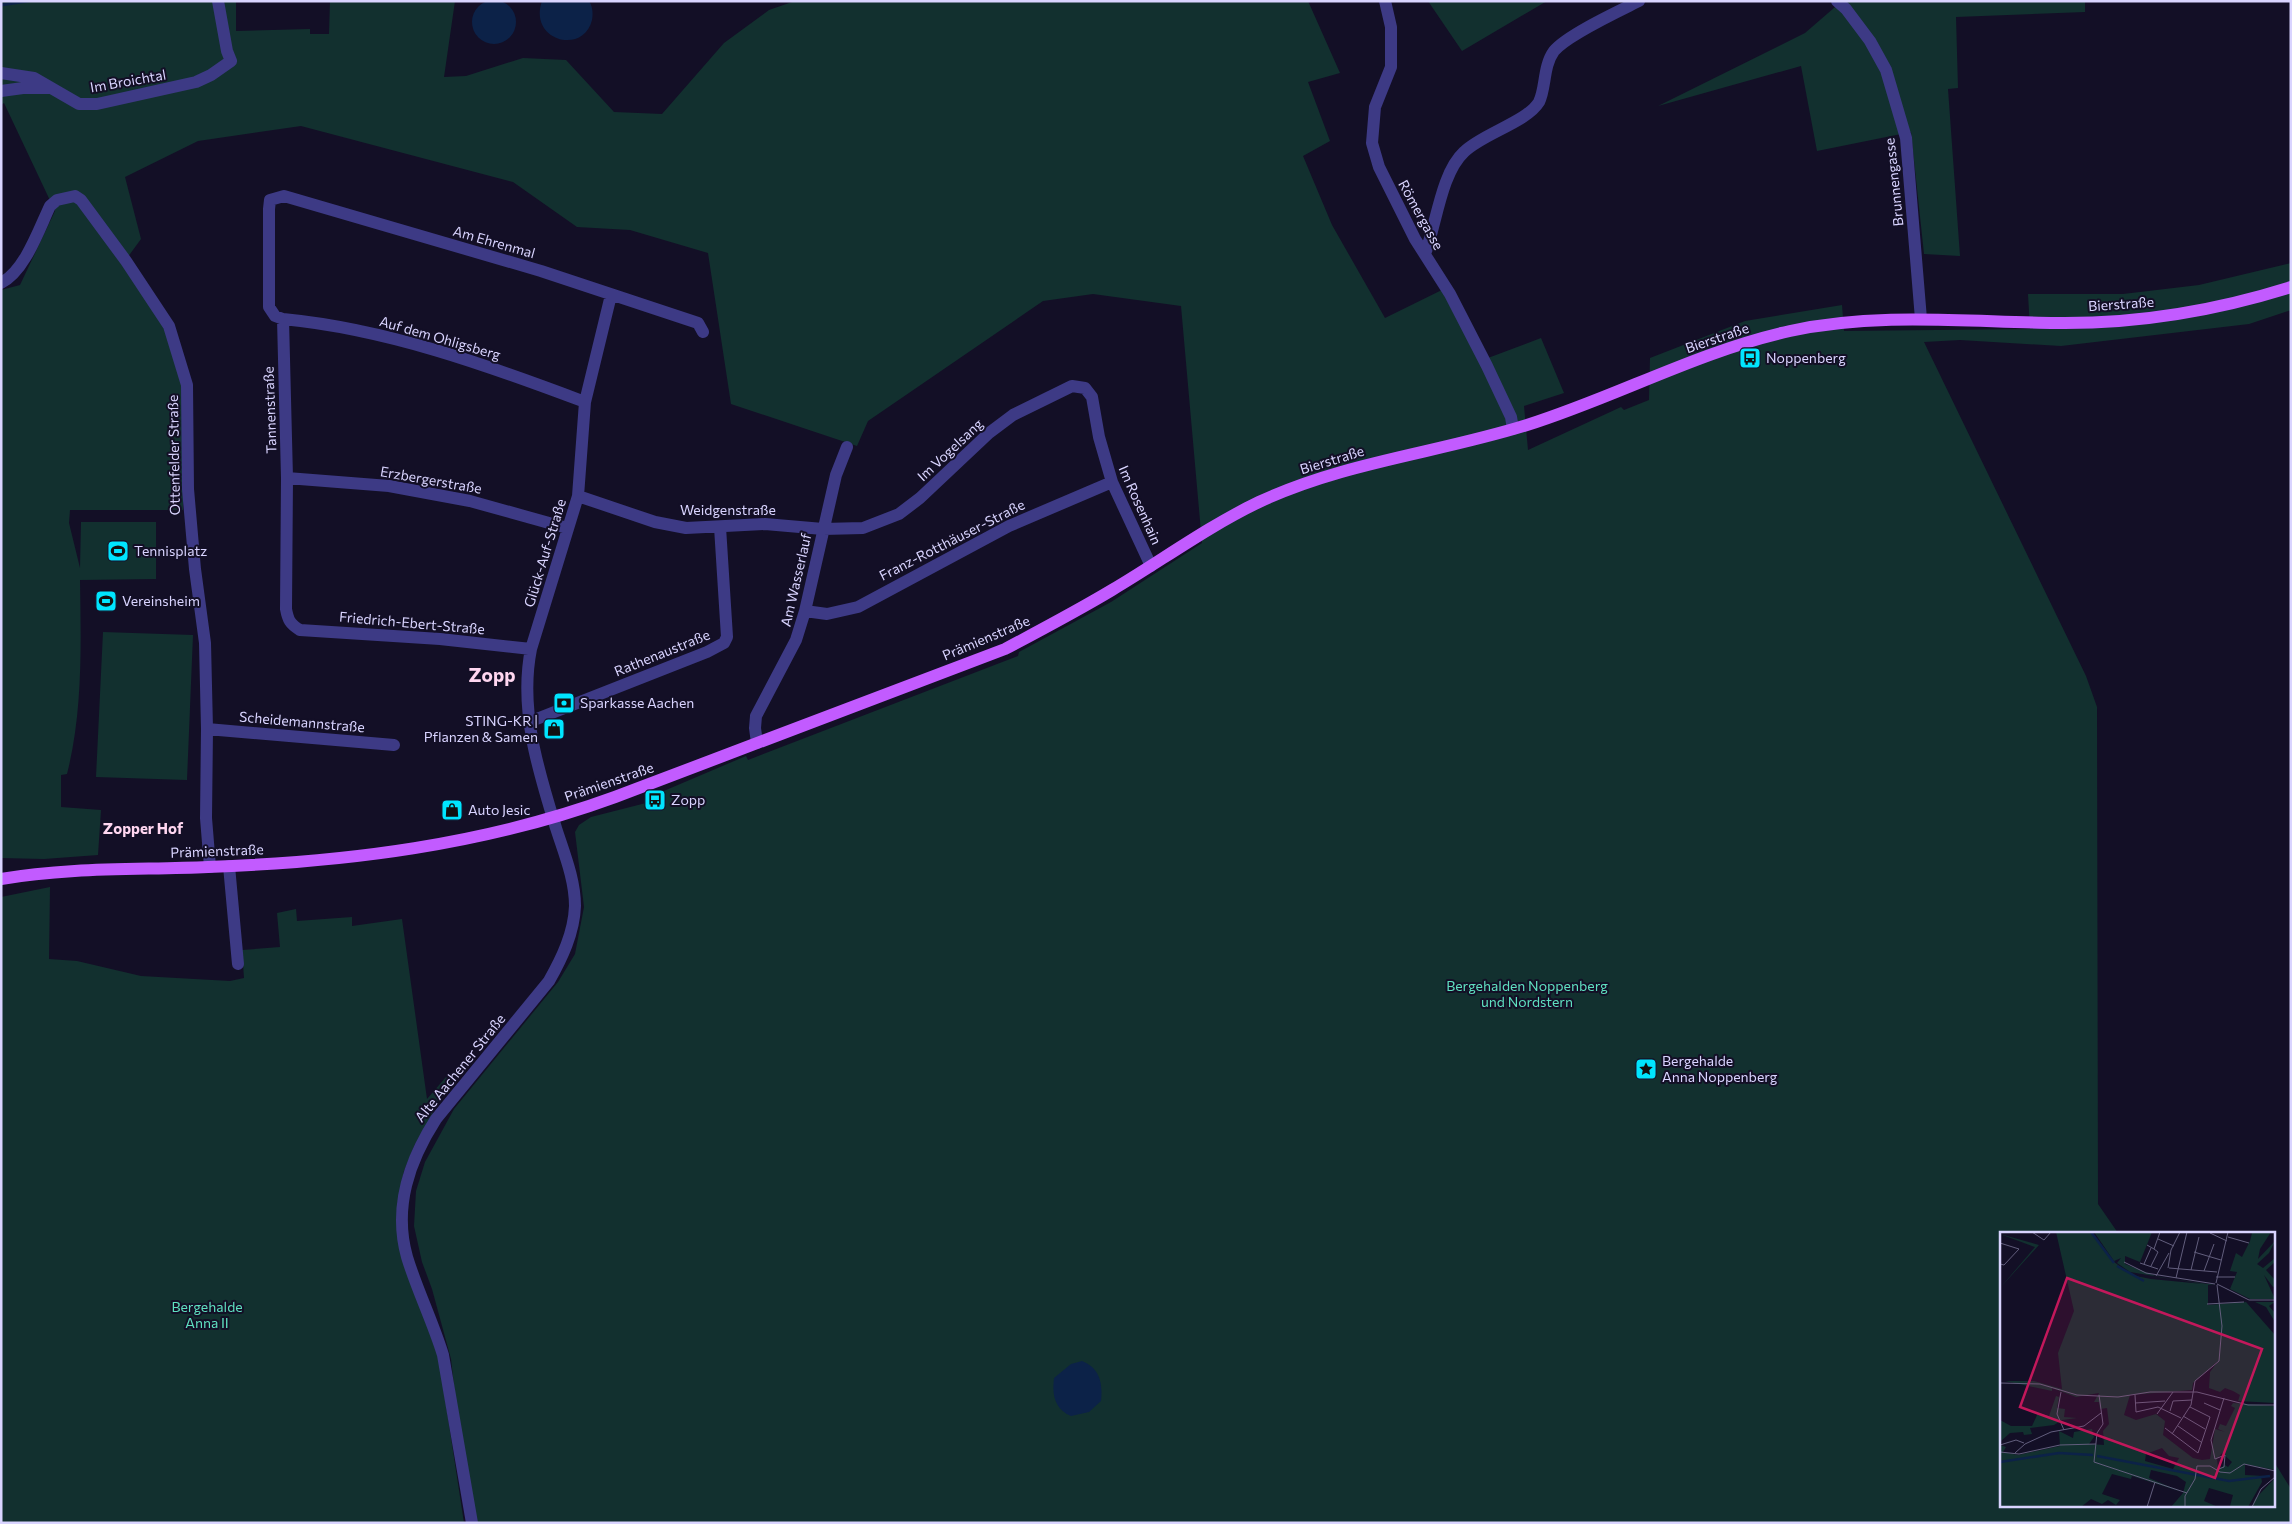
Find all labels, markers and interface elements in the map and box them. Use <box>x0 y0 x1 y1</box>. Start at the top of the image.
street label: Im Broichtal <box>89 65 167 96</box>
street label: Brunnengasse <box>1880 137 1907 227</box>
street label: Römergasse <box>1395 177 1448 253</box>
street label: Am Ehrenmal <box>451 222 537 261</box>
street label: Bierstraße <box>2087 293 2155 314</box>
street label: Auf dem Ohligsberg <box>378 312 503 363</box>
street label: Bierstraße <box>1683 319 1751 356</box>
bus stop icon: Noppenberg <box>1738 346 1762 370</box>
place label: Noppenberg <box>1766 349 1846 366</box>
street label: Tannenstraße <box>259 366 280 454</box>
street label: Ottenfelder Straße <box>164 395 183 515</box>
street label: Im Vogelsang <box>913 415 986 484</box>
street label: Bierstraße <box>1298 442 1366 477</box>
street label: Erzbergerstraße <box>379 462 483 497</box>
street label: Im Rosenhain <box>1115 463 1165 547</box>
street label: Franz-Rotthäuser-Straße <box>876 495 1027 584</box>
street label: Glück-Auf-Straße <box>520 497 569 609</box>
street label: Weidgenstraße <box>680 501 776 518</box>
street label: Am Wasserlauf <box>777 531 815 628</box>
sports icon: Tennisplatz <box>106 539 130 563</box>
place label: Tennisplatz <box>134 542 207 559</box>
sports icon: Vereinsheim <box>94 589 118 613</box>
place label: Vereinsheim <box>122 592 200 609</box>
street label: Friedrich-Ebert-Straße <box>338 608 486 637</box>
street label: Prämienstraße <box>939 611 1032 664</box>
street label: Rathenaustraße <box>611 626 712 679</box>
district label: Zopp <box>469 663 515 686</box>
bank icon: Sparkasse Aachen <box>552 691 576 715</box>
place label: Sparkasse Aachen <box>580 694 694 711</box>
street label: Scheidemannstraße <box>239 708 365 735</box>
place label: STING-KR | Pflanzen & Samen <box>424 712 538 745</box>
shop icon: STING-KR | Pflanzen & Samen <box>542 717 566 741</box>
street label: Prämienstraße <box>562 758 656 805</box>
bus stop icon: Zopp <box>643 788 667 812</box>
place label: Zopp <box>671 791 705 808</box>
shop icon: Auto Jesic <box>440 798 464 822</box>
place label: Auto Jesic <box>468 801 530 818</box>
district label: Zopper Hof <box>103 819 184 837</box>
street label: Prämienstraße <box>170 840 264 861</box>
park label: Bergehalden Noppenberg und Nordstern <box>1446 977 1608 1010</box>
street label: Alte Aachener Straße <box>411 1010 508 1125</box>
place label: Bergehalde Anna Noppenberg <box>1662 1052 1778 1085</box>
place icon: Bergehalde Anna Noppenberg <box>1634 1057 1658 1081</box>
inset map <box>2000 1232 2274 1506</box>
park label: Bergehalde Anna II <box>171 1298 243 1331</box>

